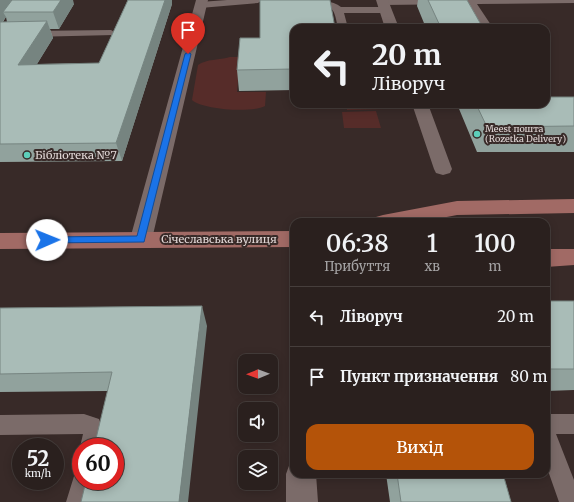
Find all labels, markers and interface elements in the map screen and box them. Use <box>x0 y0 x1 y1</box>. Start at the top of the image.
pin <box>171 13 205 54</box>
icon: arrive <box>177 19 199 41</box>
text: 20 m <box>372 37 441 73</box>
icon: left <box>306 40 358 92</box>
text: Ліворуч <box>372 72 445 95</box>
place label: Meest пошта (Rozetka Delivery) <box>485 123 566 144</box>
marker: Meest пошта (Rozetka Delivery) <box>472 129 482 139</box>
place label: Бібліотека №7 <box>35 148 117 162</box>
marker: Бібліотека №7 <box>22 150 32 160</box>
position arrow <box>26 219 68 261</box>
text: 06:38 <box>326 228 389 259</box>
text: 1 <box>427 228 438 259</box>
text: 100 <box>474 228 516 259</box>
street label: Січеславська вулиця <box>161 232 277 246</box>
text: Прибуття <box>324 258 390 275</box>
text: хв <box>425 258 440 275</box>
text: m <box>489 258 501 275</box>
icon: left <box>306 306 328 328</box>
text: Ліворуч <box>340 307 403 326</box>
text: 20 m <box>497 307 534 326</box>
north arrow <box>238 354 278 394</box>
map controls <box>238 354 278 490</box>
icon: arrive <box>306 366 328 388</box>
text: Пункт призначення <box>340 367 498 386</box>
text: 80 m <box>510 367 547 386</box>
button: sound <box>238 402 278 442</box>
button: Вихід <box>306 424 534 470</box>
speed limit sign: 60 <box>72 438 124 490</box>
text: 52 <box>27 446 49 471</box>
button: layers <box>238 450 278 490</box>
text: km/h <box>25 467 51 480</box>

